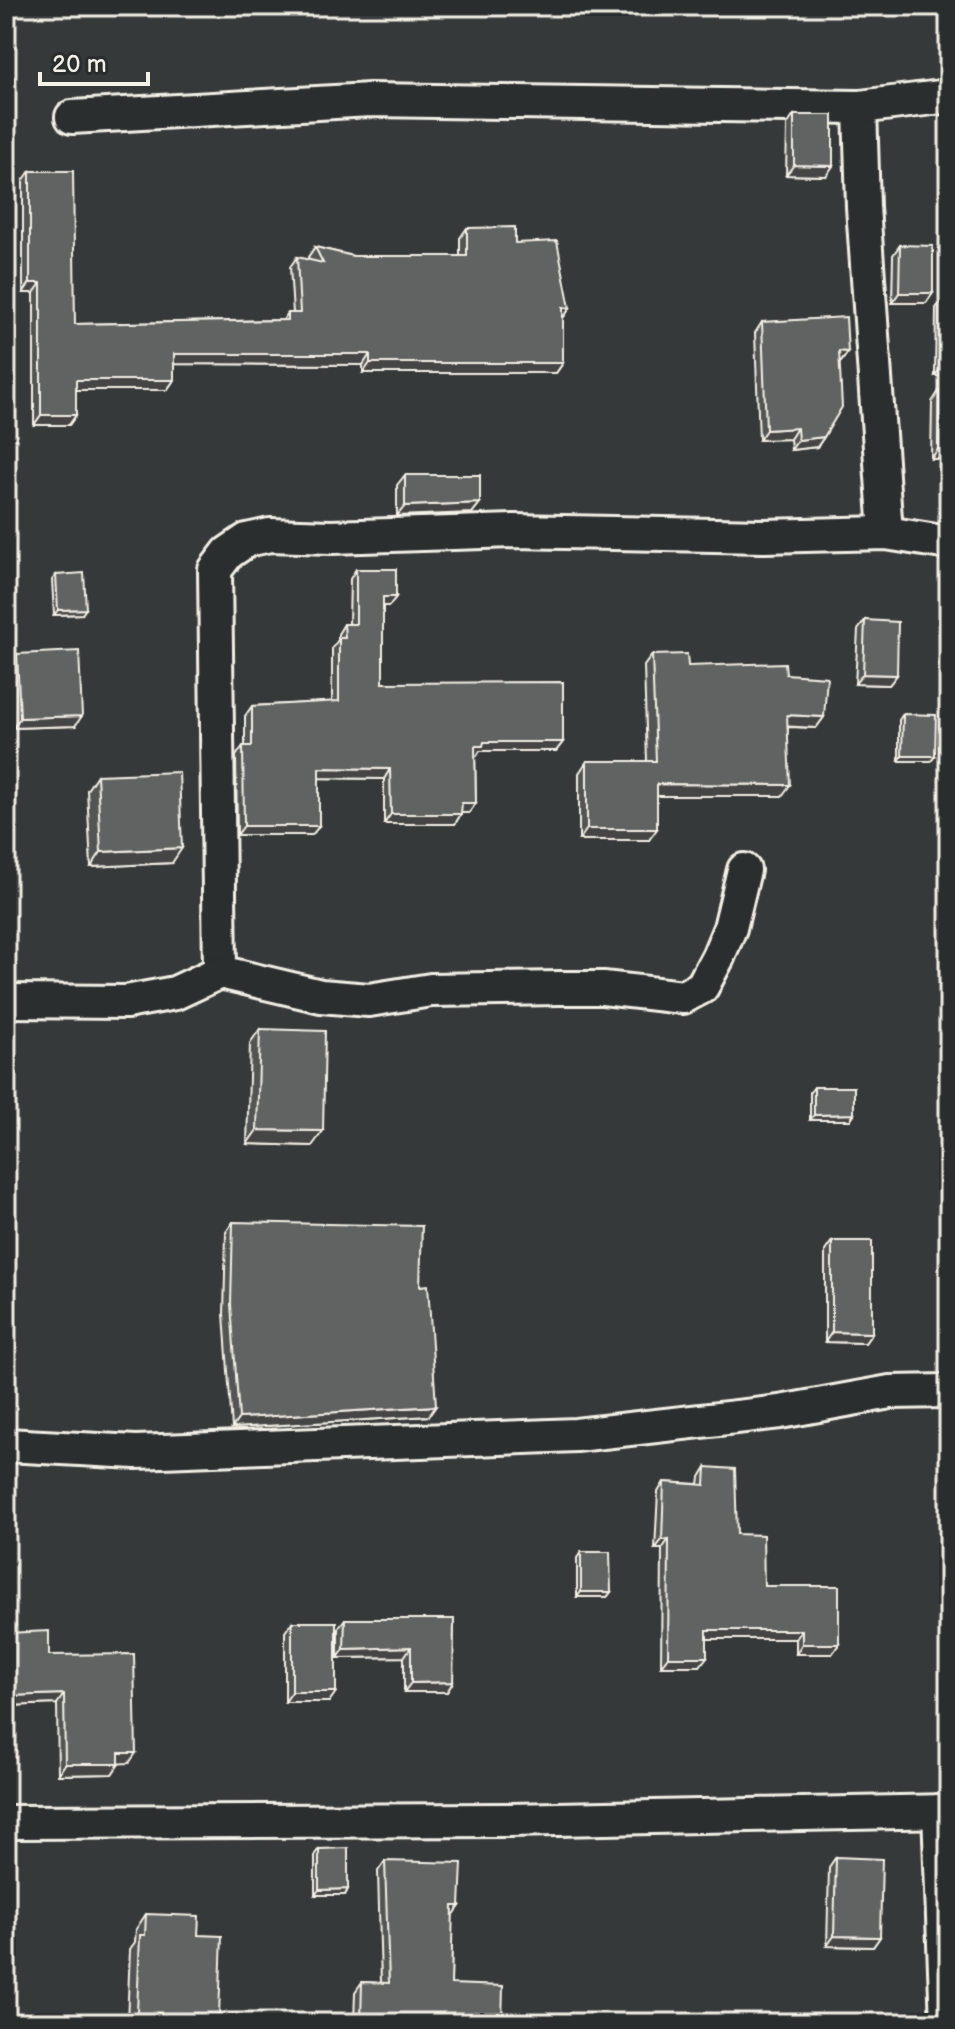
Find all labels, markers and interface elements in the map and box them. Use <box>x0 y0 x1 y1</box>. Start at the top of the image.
scale bar <box>40 36 148 86</box>
text: 20 m <box>52 50 107 79</box>

